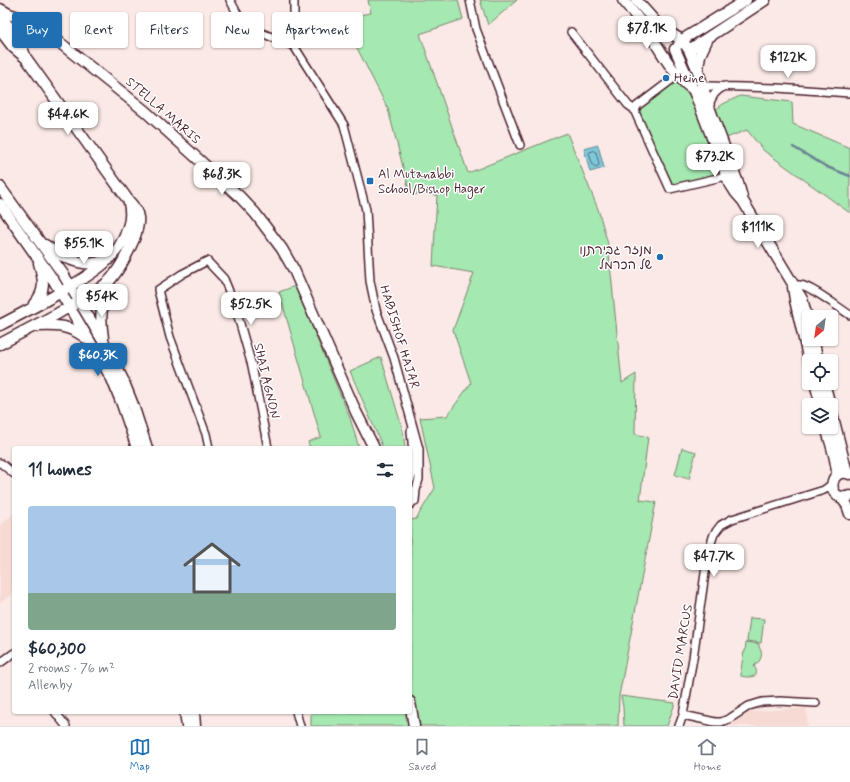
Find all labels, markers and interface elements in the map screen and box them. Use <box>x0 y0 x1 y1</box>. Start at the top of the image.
chip: Buy <box>12 12 62 48</box>
chip: Rent <box>70 12 128 48</box>
chip: Filters <box>136 12 203 48</box>
chip: New <box>211 12 264 48</box>
chip: Apartment <box>272 12 363 48</box>
pin: $78.1K <box>614 16 680 50</box>
text: $78.1K <box>627 20 667 37</box>
pin: $122K <box>760 45 816 79</box>
text: $122K <box>769 49 807 66</box>
place label: Heine <box>674 70 704 87</box>
marker: Heine <box>661 73 671 83</box>
street label: STELLA MARIS <box>122 74 204 148</box>
pin: $44.6K <box>35 102 101 136</box>
text: $44.6K <box>47 106 89 123</box>
pin: $73.2K <box>682 144 748 178</box>
text: $73.2K <box>695 148 735 165</box>
pin: $68.3K <box>189 162 255 196</box>
text: $68.3K <box>202 166 242 183</box>
place label: Al Mutanabbi School/Bishop Hager <box>378 166 486 199</box>
marker: Al Mutanabbi School/Bishop Hager <box>365 176 375 186</box>
pin: $111K <box>730 215 786 249</box>
text: $111K <box>741 219 775 236</box>
pin: $55.1K <box>51 231 117 265</box>
text: $55.1K <box>64 235 104 252</box>
place label: מנזר גבירתנו של הכרמל <box>579 242 653 274</box>
marker: מנזר גבירתנו של הכרמל <box>655 252 665 262</box>
street label: HABISHOF HAJAR <box>375 283 423 391</box>
pin: $54K <box>78 284 126 318</box>
text: $54K <box>86 288 118 305</box>
pin: $52.5K <box>218 292 284 326</box>
text: $52.5K <box>230 296 272 313</box>
north arrow <box>802 310 838 346</box>
map controls <box>802 310 838 434</box>
street label: SHAI AGNON <box>249 342 283 421</box>
pin: $60.3K <box>65 343 131 377</box>
text: $60.3K <box>78 347 118 364</box>
button: locate <box>802 354 838 390</box>
button: layers <box>802 398 838 434</box>
text: 11 homes <box>28 459 92 481</box>
icon: filters <box>374 459 396 481</box>
icon: home <box>176 532 248 604</box>
pin: $47.7K <box>681 544 747 578</box>
text: $47.7K <box>693 548 735 565</box>
street label: DAVID MARCUS <box>665 603 697 701</box>
text: $60,300 <box>28 638 86 660</box>
text: 2 rooms · 76 m² <box>28 660 115 677</box>
text: Allenby <box>28 677 72 694</box>
tab: Map <box>129 736 151 774</box>
tab: Saved <box>408 736 436 774</box>
tab: Home <box>694 736 721 774</box>

